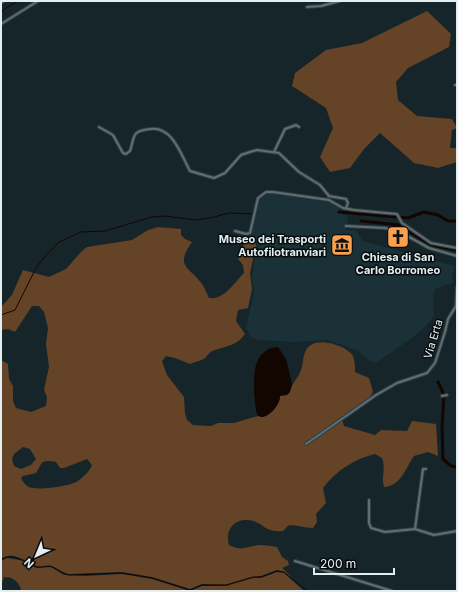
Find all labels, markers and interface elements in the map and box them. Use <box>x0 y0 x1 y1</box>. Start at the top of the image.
church icon: Chiesa di San Carlo Borromeo <box>385 224 411 250</box>
place label: Museo dei Trasporti Autofilotranviari <box>219 232 326 259</box>
museum icon: Museo dei Trasporti Autofilotranviari <box>329 232 355 258</box>
place label: Chiesa di San Carlo Borromeo <box>356 250 440 277</box>
street label: Via Erta <box>420 318 446 360</box>
north arrow <box>16 536 56 576</box>
scale bar <box>314 550 394 576</box>
text: N <box>21 555 37 571</box>
text: 200 m <box>320 556 356 571</box>

